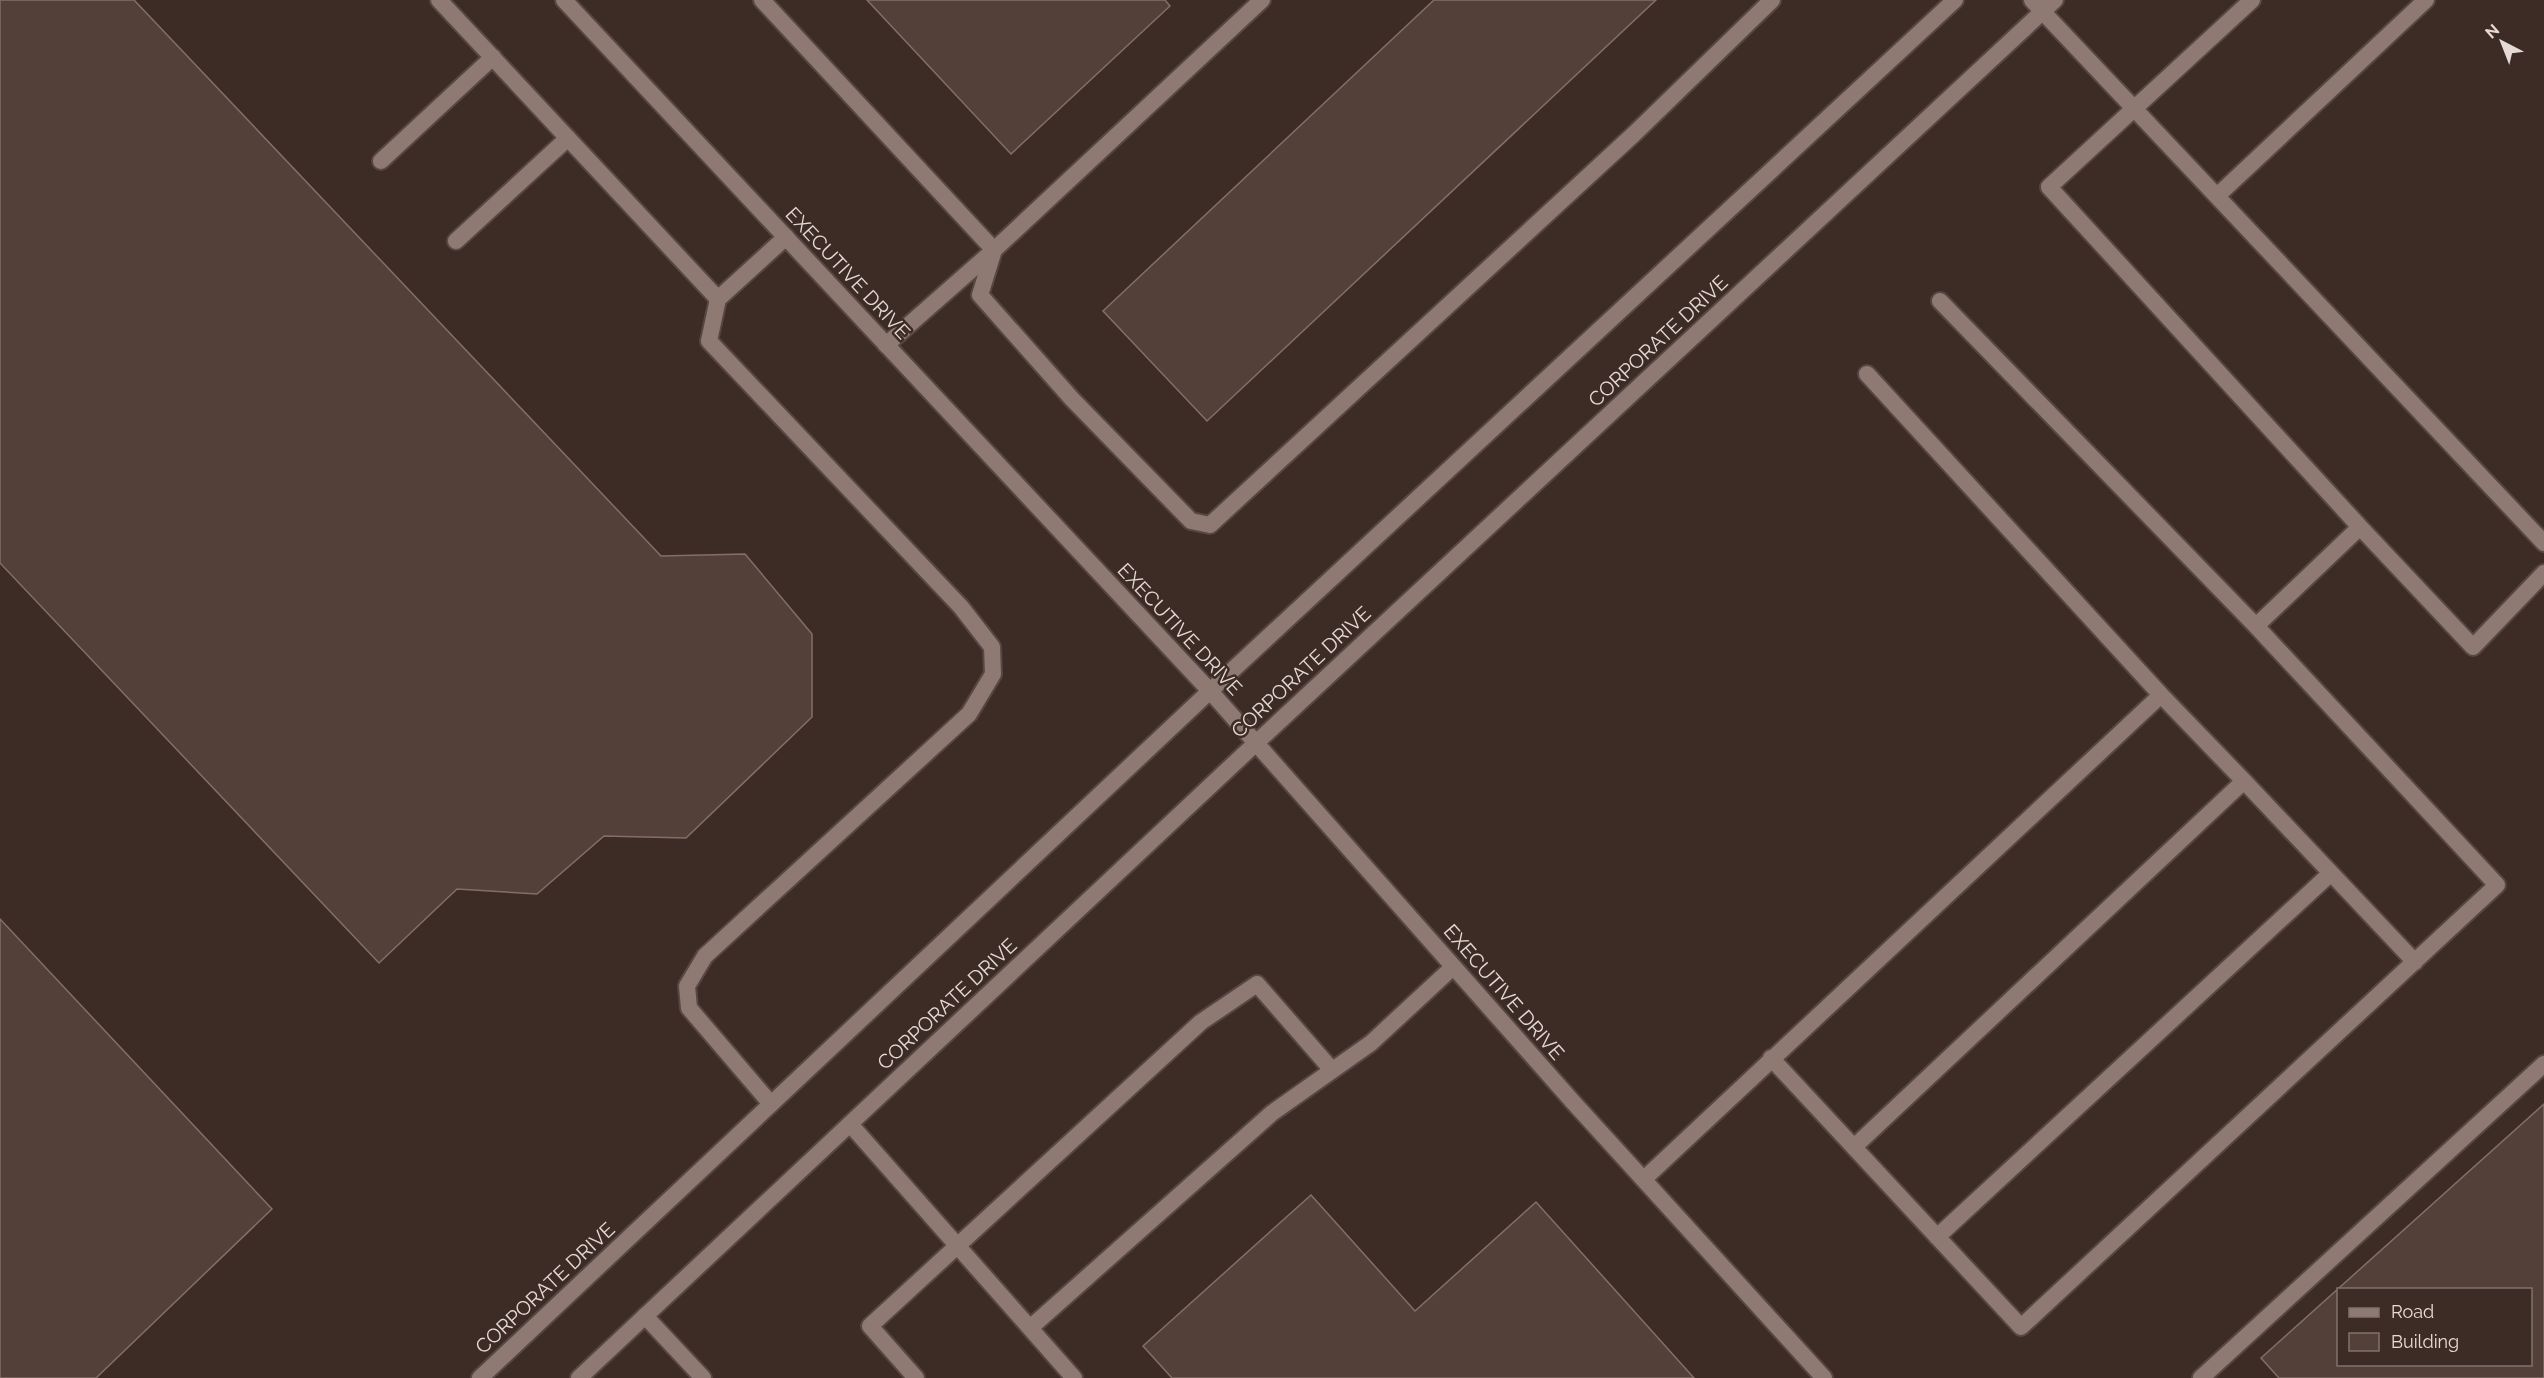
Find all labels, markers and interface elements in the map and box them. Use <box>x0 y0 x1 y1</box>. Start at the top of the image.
north arrow <box>2472 12 2532 72</box>
text: N <box>2481 20 2503 42</box>
street label: EXECUTIVE DRIVE <box>781 202 915 344</box>
street label: CORPORATE DRIVE <box>1583 270 1733 412</box>
street label: EXECUTIVE DRIVE <box>1113 558 1247 700</box>
street label: CORPORATE DRIVE <box>1226 601 1376 743</box>
street label: EXECUTIVE DRIVE <box>1439 919 1569 1065</box>
street label: CORPORATE DRIVE <box>872 933 1022 1075</box>
street label: CORPORATE DRIVE <box>470 1217 620 1359</box>
legend <box>2337 1288 2532 1366</box>
text: Road <box>2391 1301 2434 1322</box>
text: Building <box>2391 1331 2459 1352</box>

